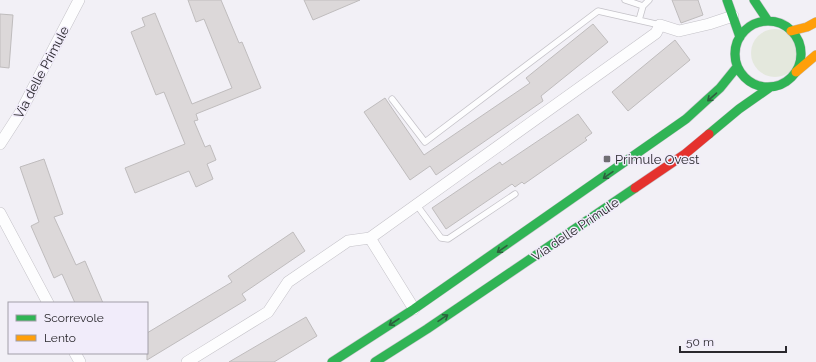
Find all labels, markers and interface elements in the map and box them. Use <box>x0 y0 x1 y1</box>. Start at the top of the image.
street label: Via delle Primule <box>11 23 72 121</box>
one-way arrow <box>707 92 718 101</box>
place label: Primule Ovest <box>615 152 700 167</box>
marker: Primule Ovest <box>602 154 612 164</box>
one-way arrow <box>603 170 614 179</box>
street label: Via delle Primule <box>529 194 622 264</box>
one-way arrow <box>496 244 507 253</box>
legend <box>8 302 148 354</box>
text: Scorrevole <box>44 311 104 325</box>
one-way arrow <box>437 314 448 322</box>
one-way arrow <box>389 318 400 326</box>
scale bar <box>680 328 786 354</box>
text: Lento <box>44 331 76 345</box>
text: 50 m <box>686 335 714 349</box>

